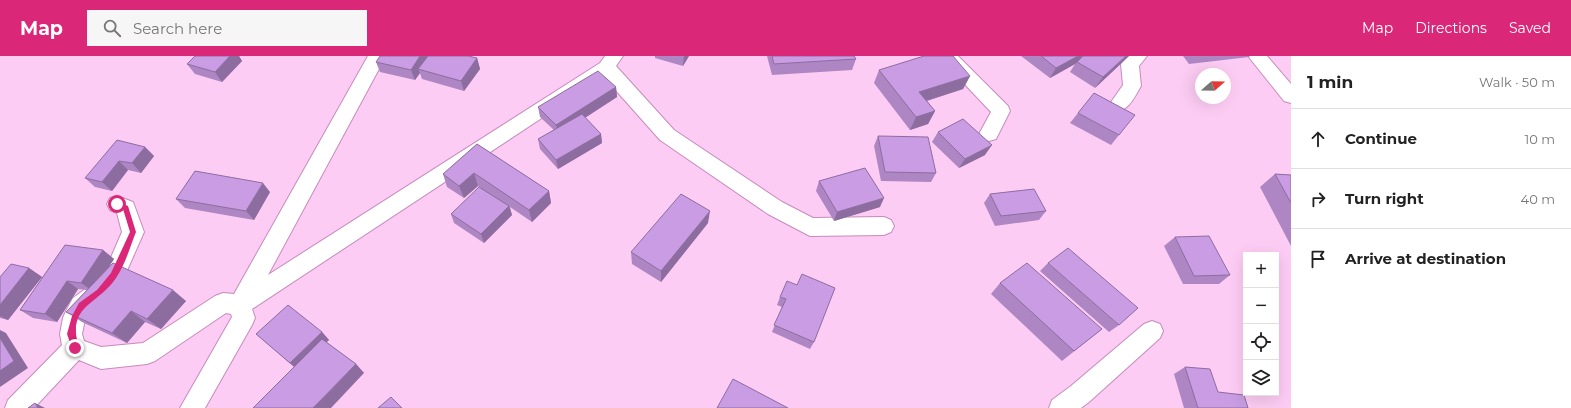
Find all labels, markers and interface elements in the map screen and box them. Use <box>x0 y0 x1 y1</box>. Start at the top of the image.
search box <box>87 10 367 46</box>
text: Map <box>20 17 63 40</box>
icon: search <box>101 17 123 39</box>
text: Search here <box>133 19 222 38</box>
text: Map <box>1362 19 1393 37</box>
text: Directions <box>1415 19 1487 37</box>
text: Saved <box>1509 19 1551 37</box>
north arrow <box>1195 68 1231 104</box>
text: 1 min <box>1307 72 1353 92</box>
text: Walk · 50 m <box>1479 74 1555 90</box>
icon: ahead <box>1307 128 1329 150</box>
text: Continue <box>1345 129 1417 148</box>
text: 10 m <box>1525 131 1555 147</box>
icon: right <box>1307 188 1329 210</box>
text: Turn right <box>1345 189 1424 208</box>
text: 40 m <box>1521 191 1555 207</box>
route start <box>108 195 126 213</box>
icon: arrive <box>1307 248 1329 270</box>
text: Arrive at destination <box>1345 249 1506 268</box>
map controls <box>1243 252 1279 396</box>
button: + <box>1243 252 1279 288</box>
button: − <box>1243 288 1279 324</box>
button: locate <box>1243 324 1279 360</box>
route end <box>66 339 84 357</box>
button: layers <box>1243 360 1279 396</box>

